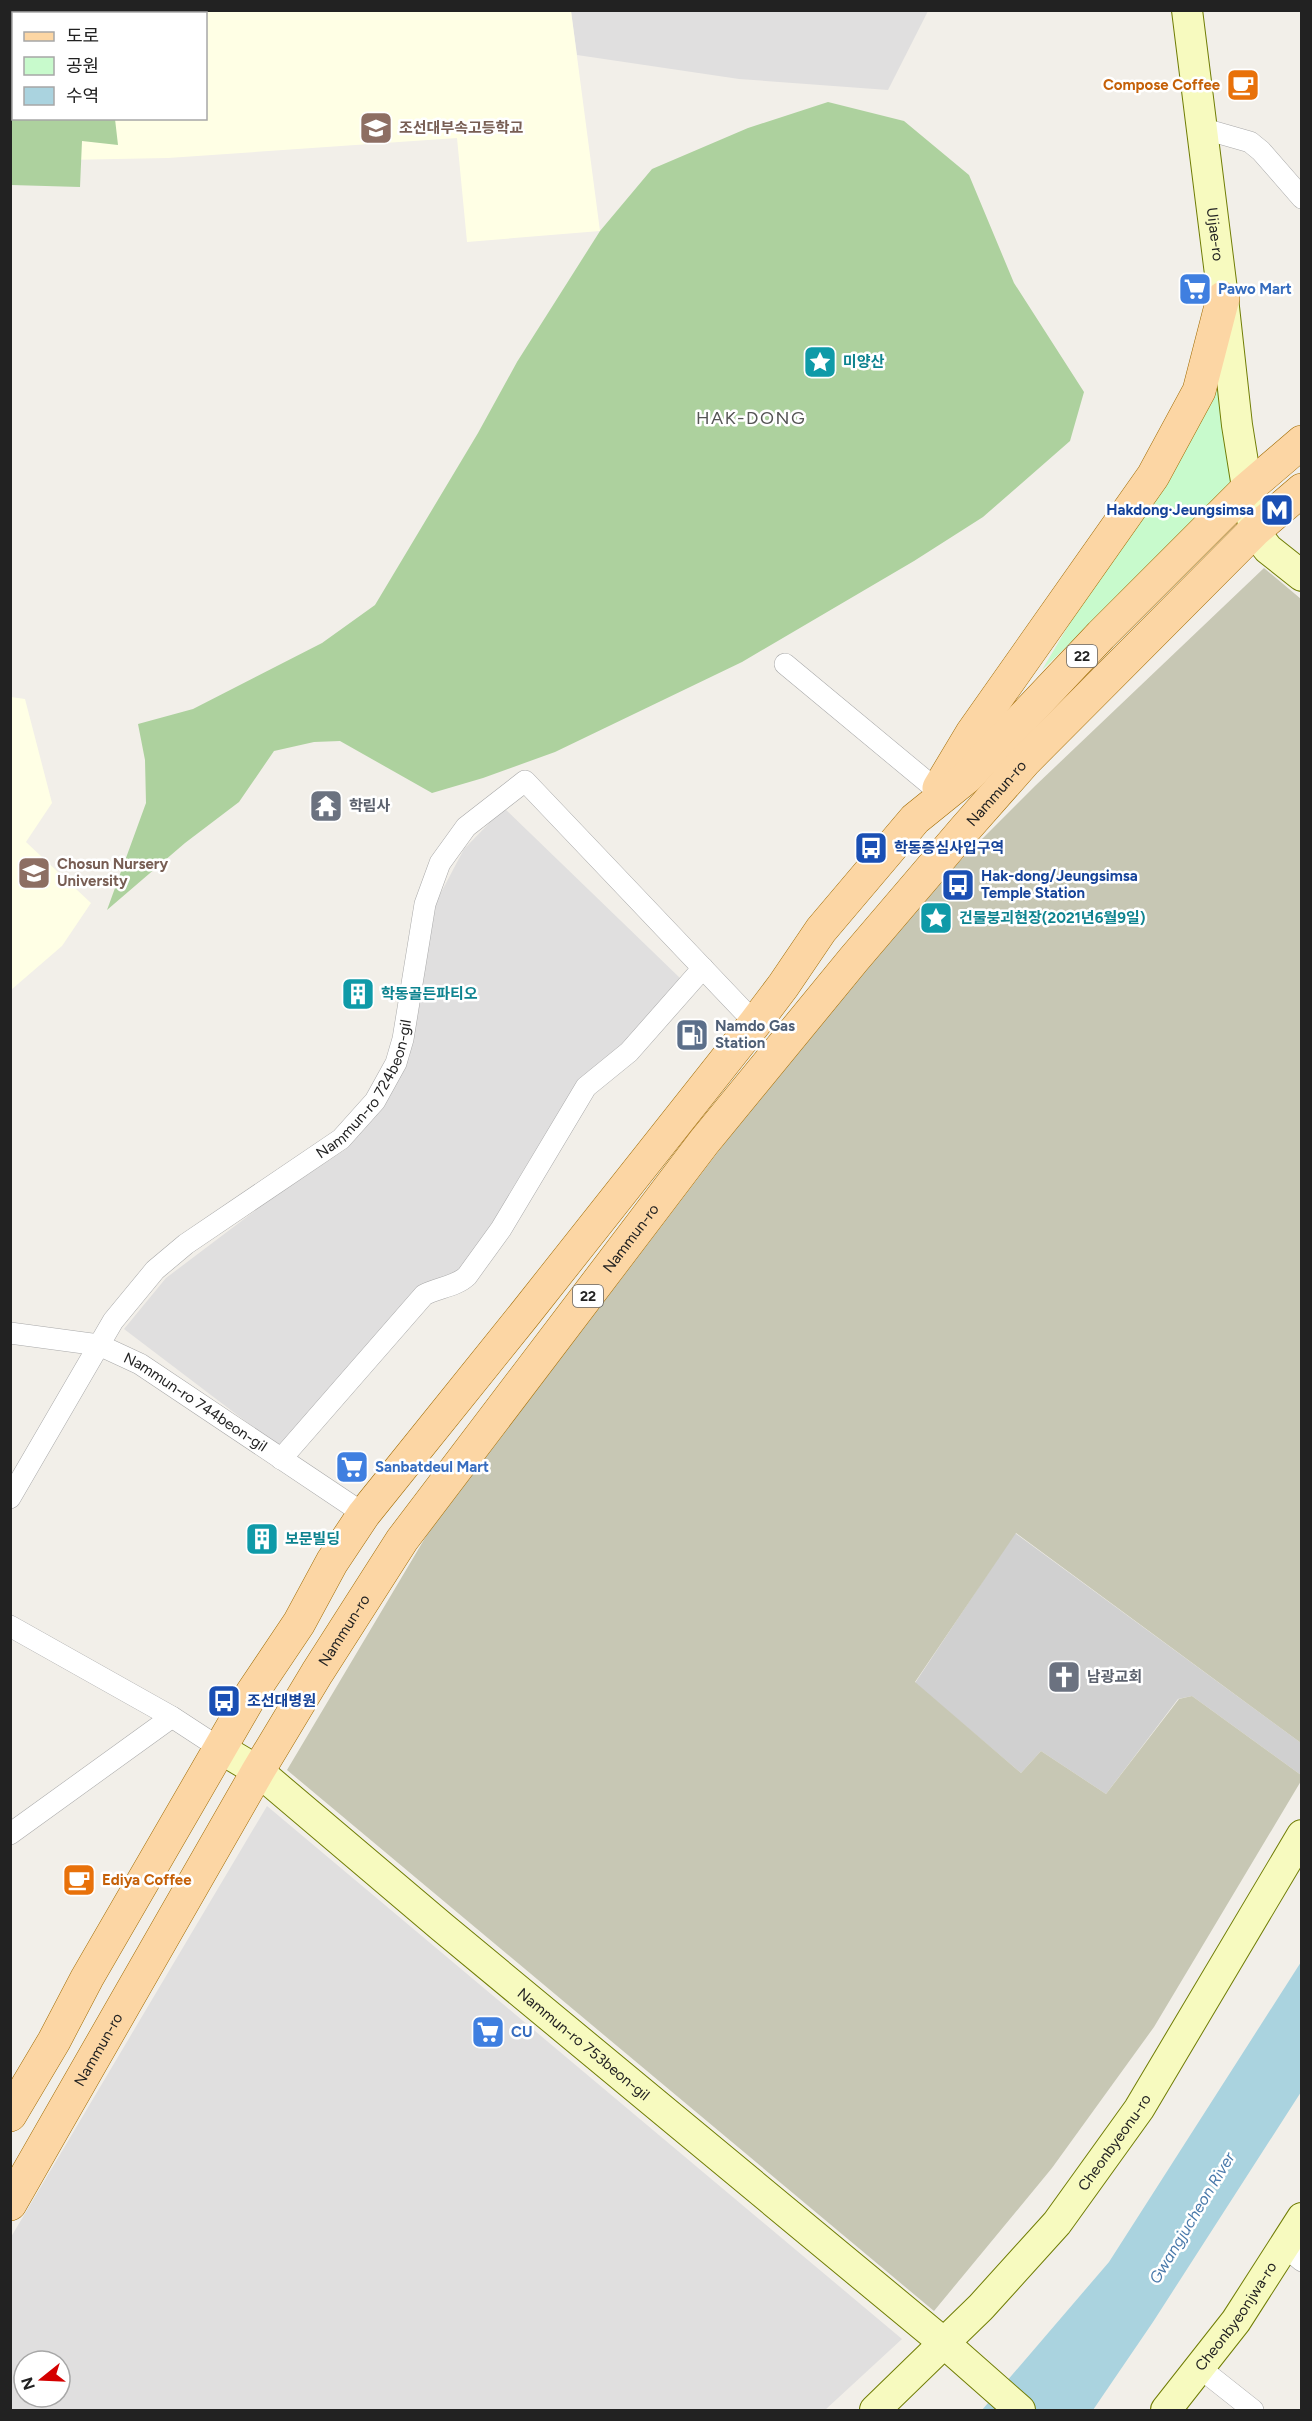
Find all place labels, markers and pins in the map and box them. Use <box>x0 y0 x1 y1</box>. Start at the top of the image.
cafe icon: Compose Coffee <box>1225 67 1261 103</box>
place label: Compose Coffee <box>1103 76 1221 94</box>
school or university icon: 조선대부속고등학교 <box>358 110 394 146</box>
place label: 조선대부속고등학교 <box>399 119 523 137</box>
supermarket icon: Pawo Mart <box>1177 271 1213 307</box>
place label: Pawo Mart <box>1218 280 1292 298</box>
place icon: 미양산 <box>802 344 838 380</box>
place label: 미양산 <box>843 353 885 371</box>
metro station icon: Hakdong·Jeungsimsa <box>1259 492 1295 528</box>
place label: Hakdong·Jeungsimsa <box>1106 501 1254 519</box>
temple icon: 학림사 <box>308 788 344 824</box>
place label: 학림사 <box>349 797 391 815</box>
bus stop icon: 학동증심사입구역 <box>853 830 889 866</box>
place label: 학동증심사입구역 <box>894 839 1004 857</box>
school or university icon: Chosun Nursery University <box>16 855 52 891</box>
place label: Chosun Nursery University <box>57 855 169 890</box>
bus stop icon: Hak-dong/Jeungsimsa Temple Station <box>940 867 976 903</box>
place label: Hak-dong/Jeungsimsa Temple Station <box>981 867 1138 902</box>
place icon: 건물붕괴현장(2021년6월9일) <box>918 900 954 936</box>
place label: 건물붕괴현장(2021년6월9일) <box>959 909 1146 927</box>
building icon: 학동골든파티오 <box>340 976 376 1012</box>
place label: 학동골든파티오 <box>381 985 478 1003</box>
fuel station icon: Namdo Gas Station <box>674 1017 710 1053</box>
place label: Namdo Gas Station <box>715 1017 795 1052</box>
supermarket icon: Sanbatdeul Mart <box>334 1449 370 1485</box>
place label: Sanbatdeul Mart <box>375 1458 489 1476</box>
building icon: 보문빌딩 <box>244 1521 280 1557</box>
place label: 보문빌딩 <box>285 1530 340 1548</box>
church icon: 남광교회 <box>1046 1659 1082 1695</box>
place label: 남광교회 <box>1087 1668 1142 1686</box>
bus stop icon: 조선대병원 <box>206 1683 242 1719</box>
place label: 조선대병원 <box>247 1692 316 1710</box>
cafe icon: Ediya Coffee <box>61 1862 97 1898</box>
place label: Ediya Coffee <box>102 1871 192 1889</box>
supermarket icon: CU <box>470 2014 506 2050</box>
place label: CU <box>511 2023 532 2041</box>

